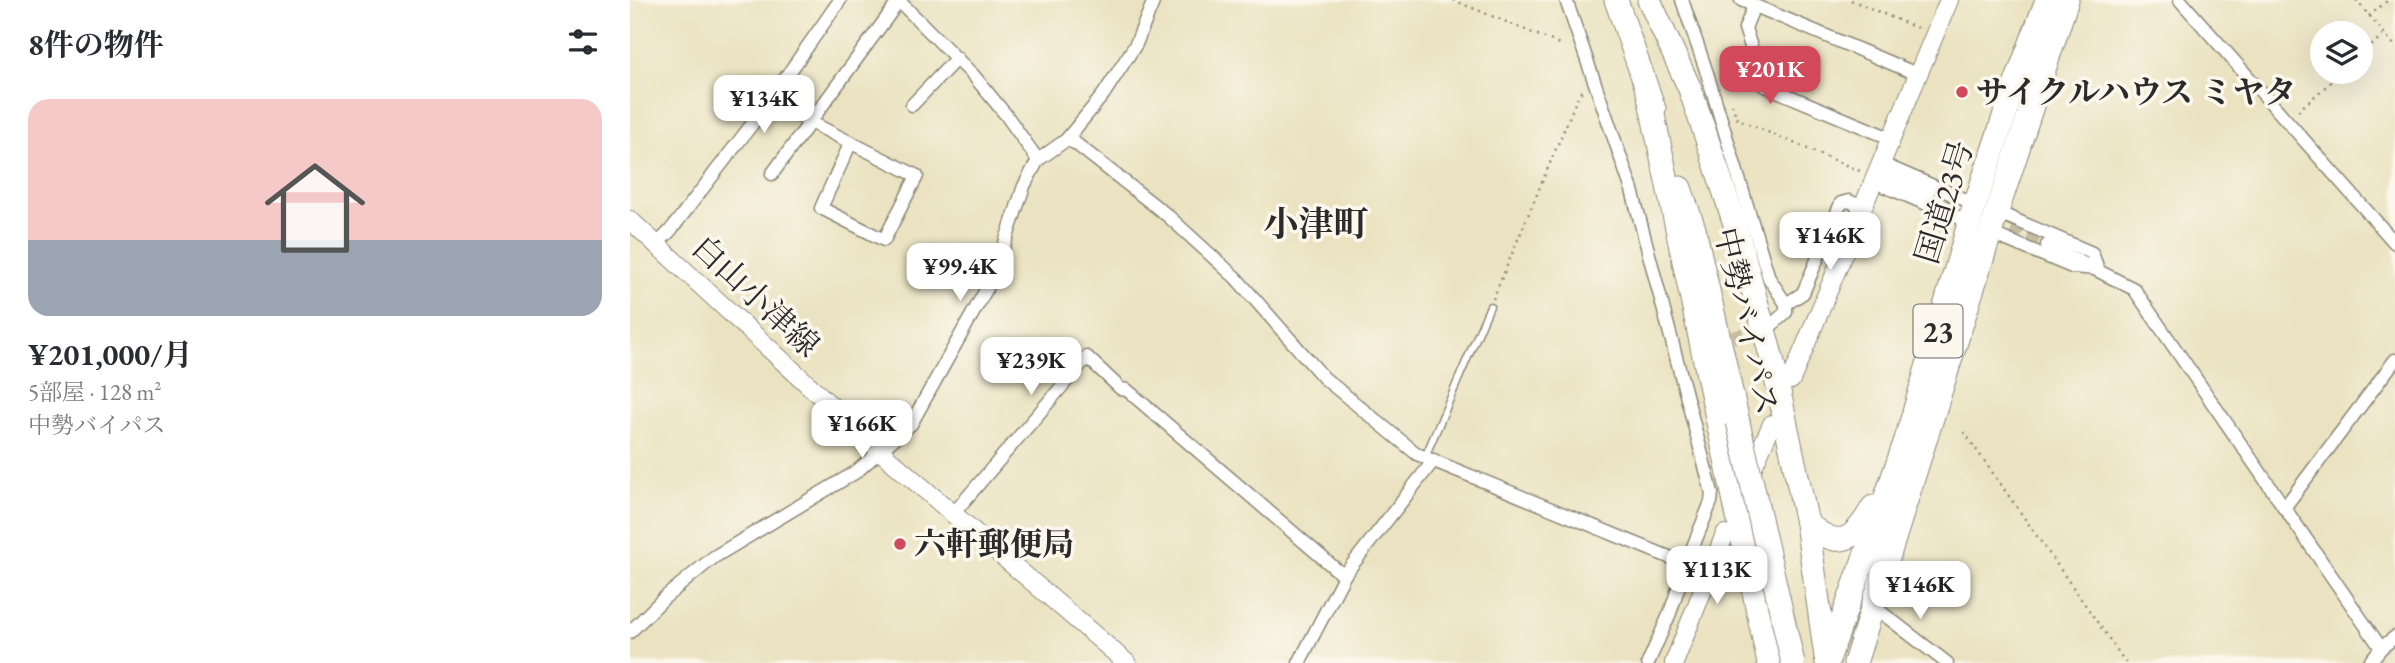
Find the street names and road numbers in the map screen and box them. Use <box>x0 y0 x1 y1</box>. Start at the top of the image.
street label: 国道23号 <box>1905 135 1983 269</box>
street label: 中勢バイパス <box>1705 223 1789 419</box>
street label: 白山小津線 <box>683 226 829 366</box>
road number: 23 <box>1914 304 1962 358</box>

